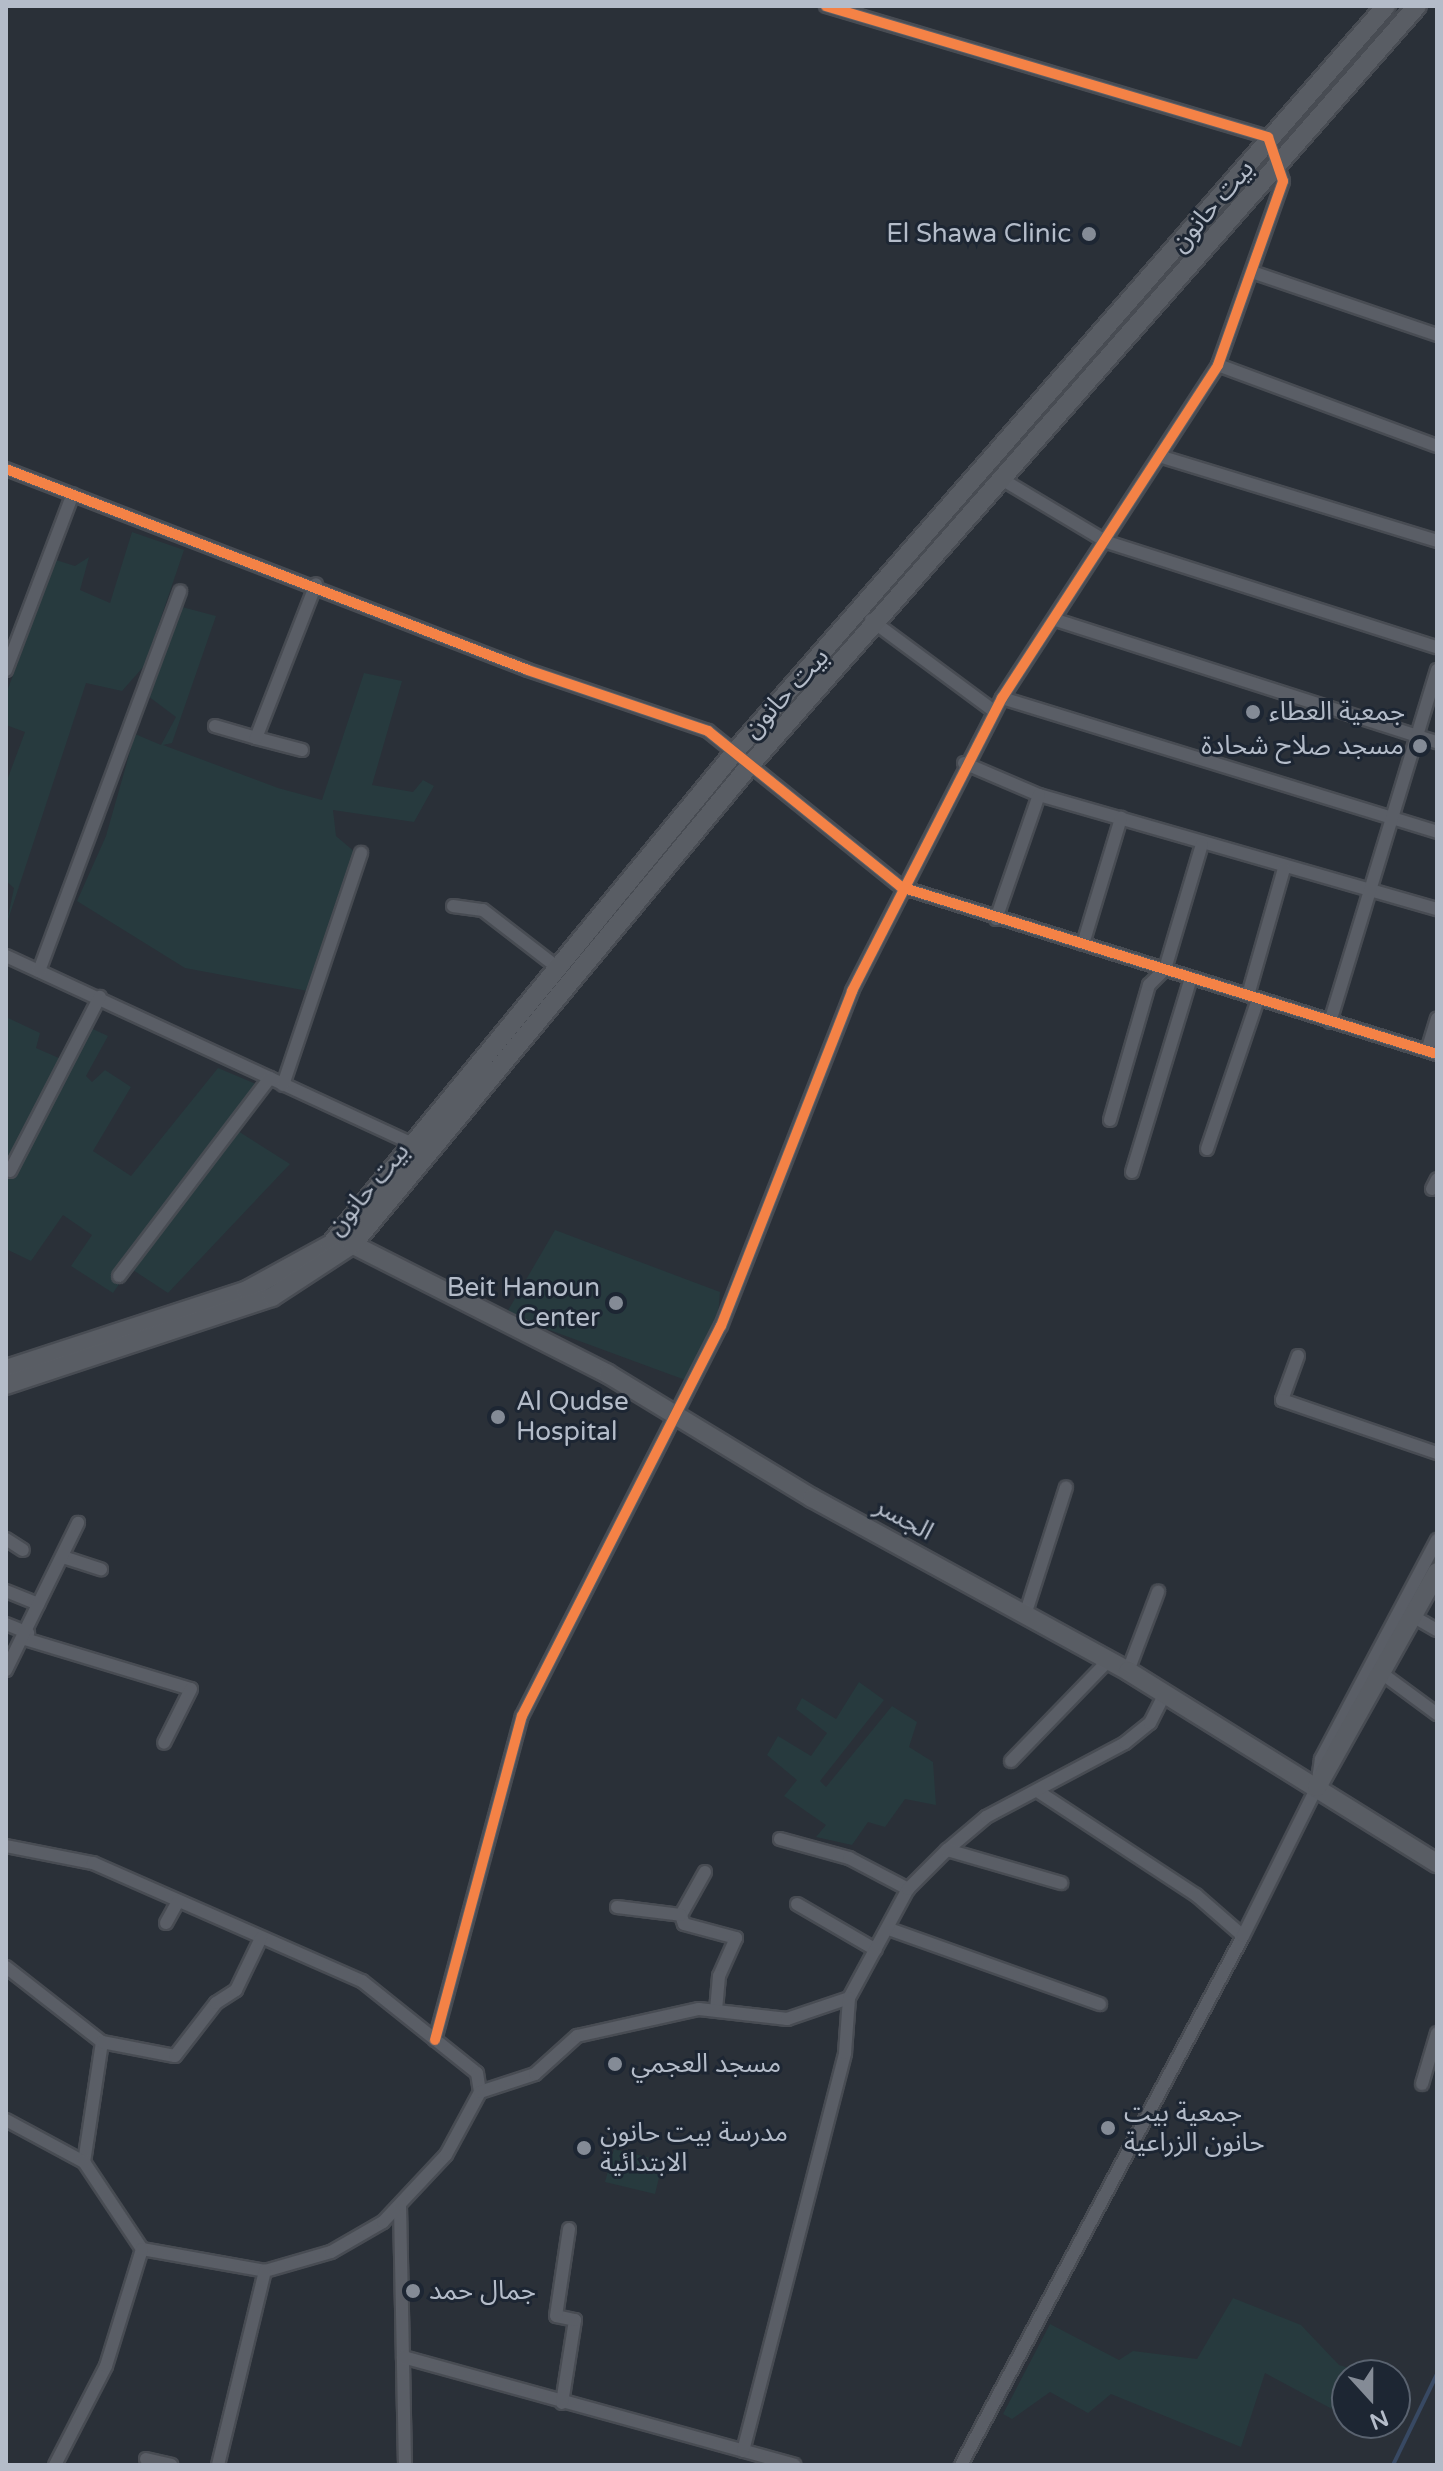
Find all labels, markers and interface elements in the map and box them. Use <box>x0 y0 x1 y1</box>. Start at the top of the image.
street label: بيت حانون <box>1164 154 1260 258</box>
place label: El Shawa Clinic <box>886 218 1071 250</box>
marker: El Shawa Clinic <box>1078 223 1100 245</box>
street label: بيت حانون <box>736 641 836 745</box>
place label: جمعية العطاء <box>1269 696 1405 728</box>
marker: جمعية العطاء <box>1244 703 1262 721</box>
place label: مسجد صلاح شحادة <box>1201 730 1404 762</box>
marker: مسجد صلاح شحادة <box>1411 737 1429 755</box>
street label: بيت حانون <box>320 1136 416 1242</box>
place label: Beit Hanoun Center <box>447 1272 600 1334</box>
marker: Beit Hanoun Center <box>607 1294 625 1312</box>
place label: Al Qudse Hospital <box>516 1386 629 1448</box>
marker: Al Qudse Hospital <box>487 1406 509 1428</box>
street label: الجسر <box>869 1490 939 1548</box>
place label: مسجد العجمي <box>631 2048 781 2080</box>
marker: مسجد العجمي <box>606 2055 624 2073</box>
place label: جمعية بيت حانون الزراعية <box>1124 2097 1264 2158</box>
place label: مدرسة بيت حانون الابتدائية <box>600 2117 788 2178</box>
marker: جمعية بيت حانون الزراعية <box>1099 2119 1117 2137</box>
marker: مدرسة بيت حانون الابتدائية <box>575 2139 593 2157</box>
place label: جمال حمد <box>429 2275 536 2307</box>
marker: جمال حمد <box>404 2282 422 2300</box>
north arrow <box>1331 2359 1411 2439</box>
text: N <box>1366 2404 1392 2435</box>

